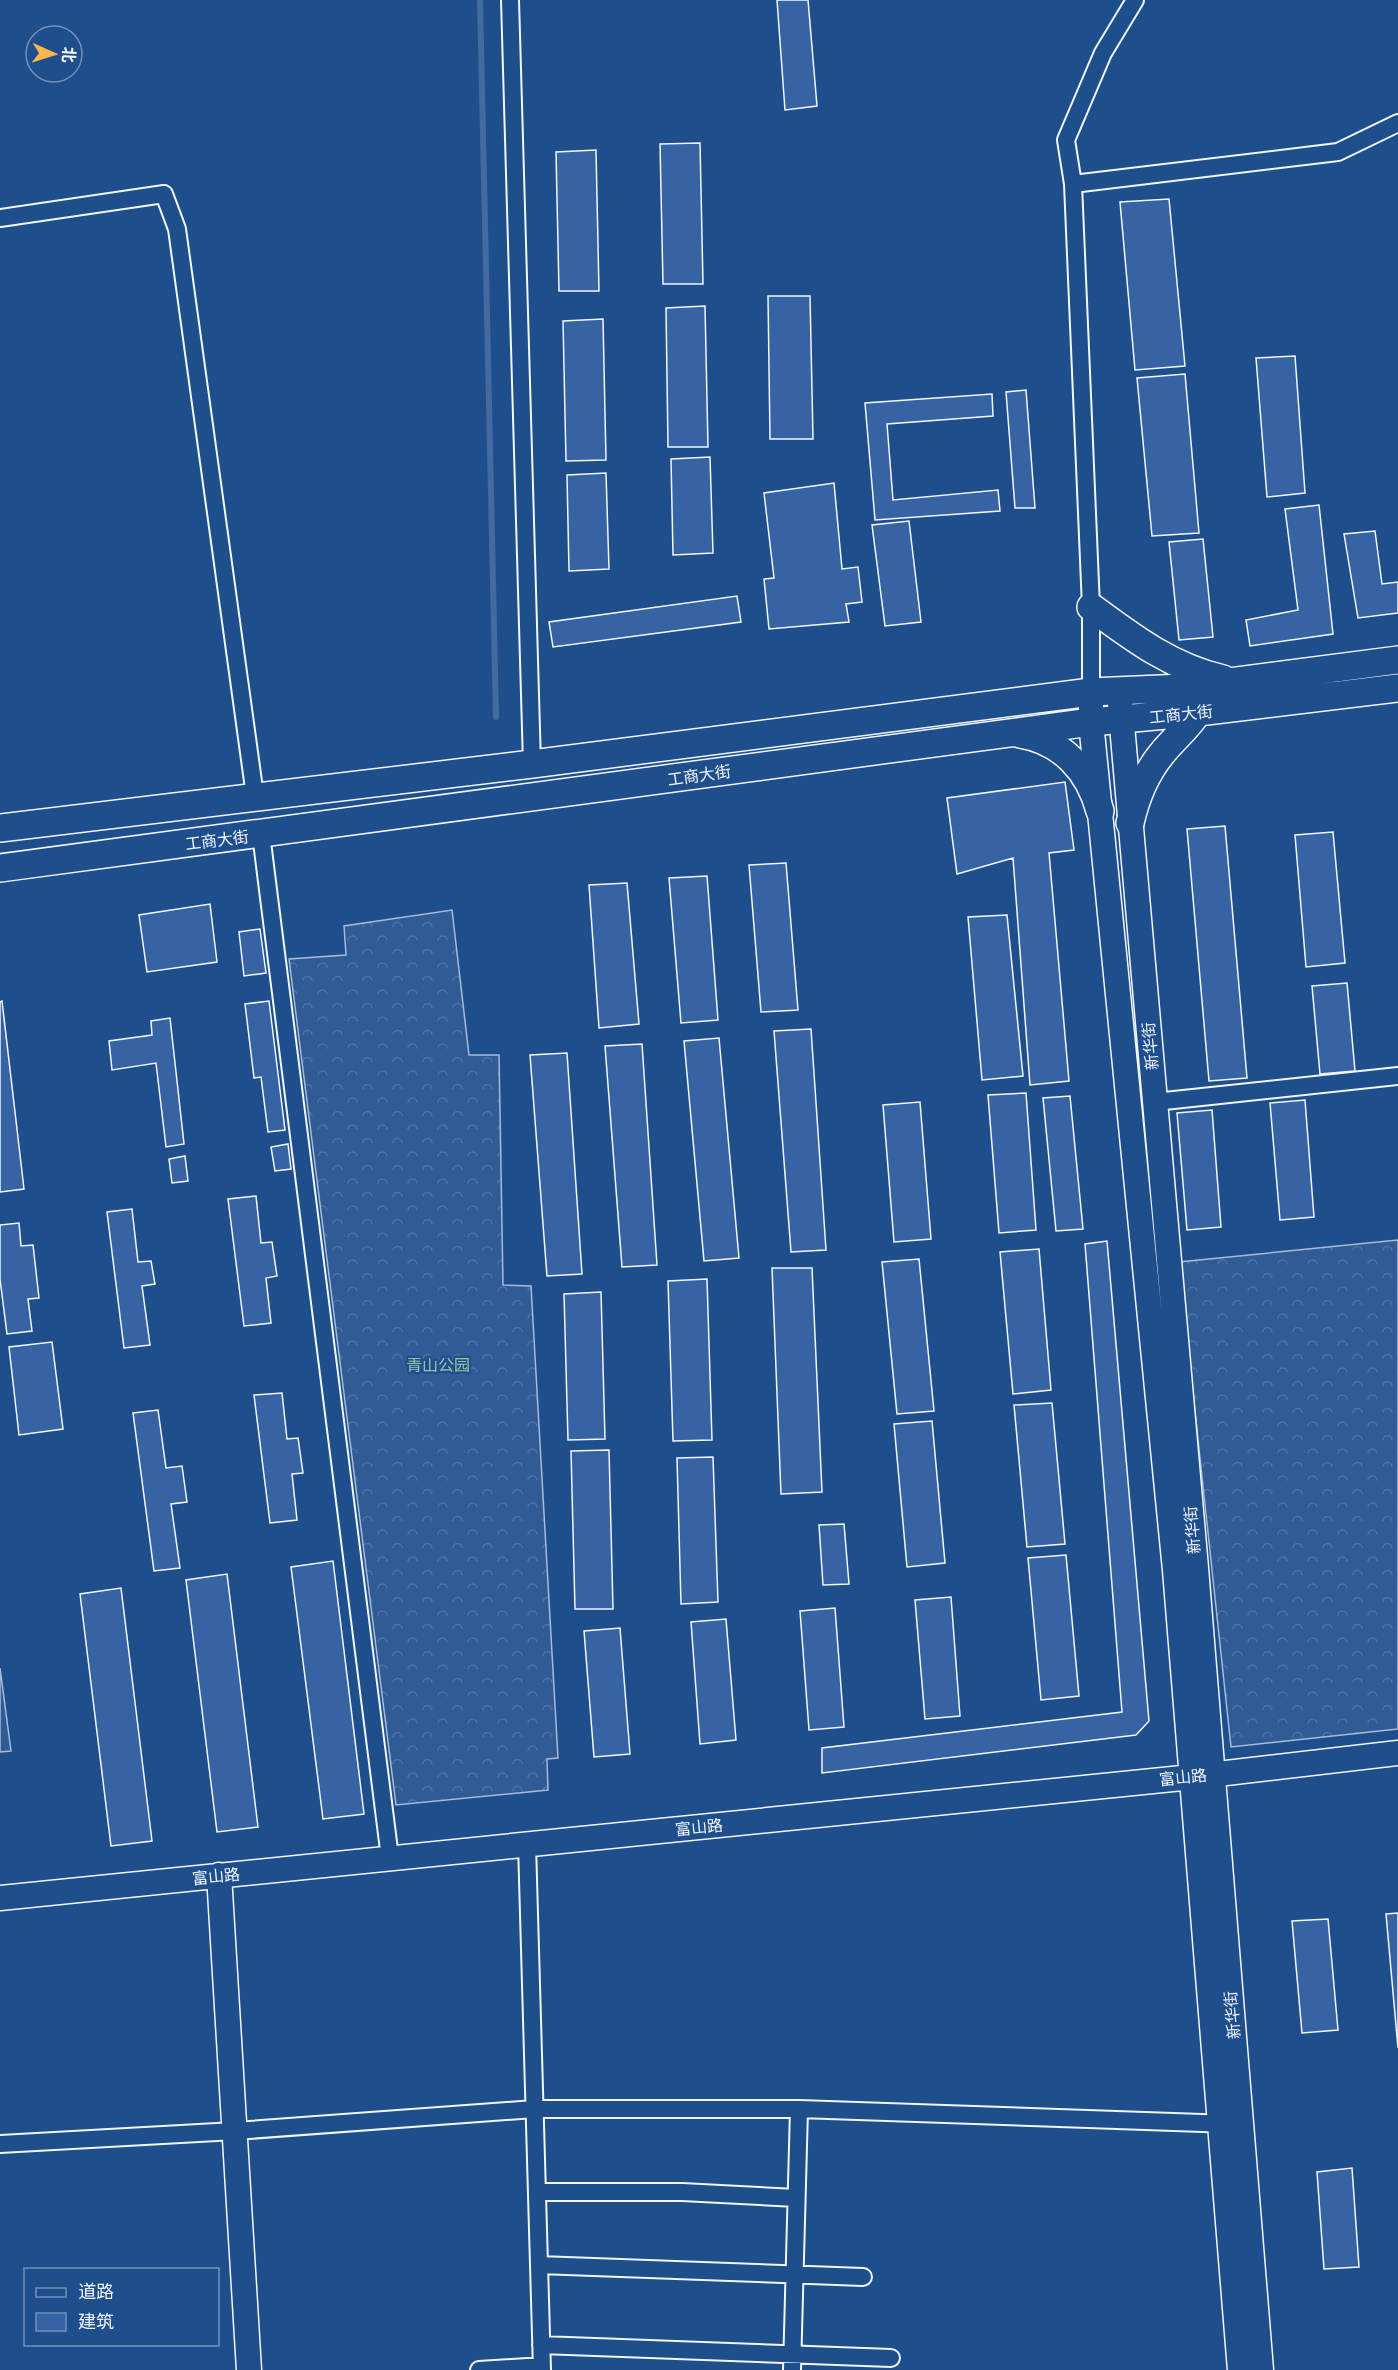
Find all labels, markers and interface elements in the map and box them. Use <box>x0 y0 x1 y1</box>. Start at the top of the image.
north arrow <box>24 24 84 84</box>
text: 北 <box>57 46 81 63</box>
street label: 工商大街 <box>1148 699 1214 729</box>
street label: 工商大街 <box>666 759 732 791</box>
street label: 工商大街 <box>184 824 250 856</box>
street label: 新华街 <box>1136 1021 1164 1071</box>
park label: 青山公园 <box>406 1353 470 1377</box>
street label: 新华街 <box>1178 1505 1206 1555</box>
street label: 富山路 <box>1158 1763 1208 1791</box>
street label: 富山路 <box>674 1813 724 1841</box>
street label: 富山路 <box>191 1862 241 1890</box>
street label: 新华街 <box>1218 1990 1246 2040</box>
legend <box>24 2268 219 2346</box>
text: 道路 <box>78 2278 114 2305</box>
text: 建筑 <box>78 2308 114 2335</box>

